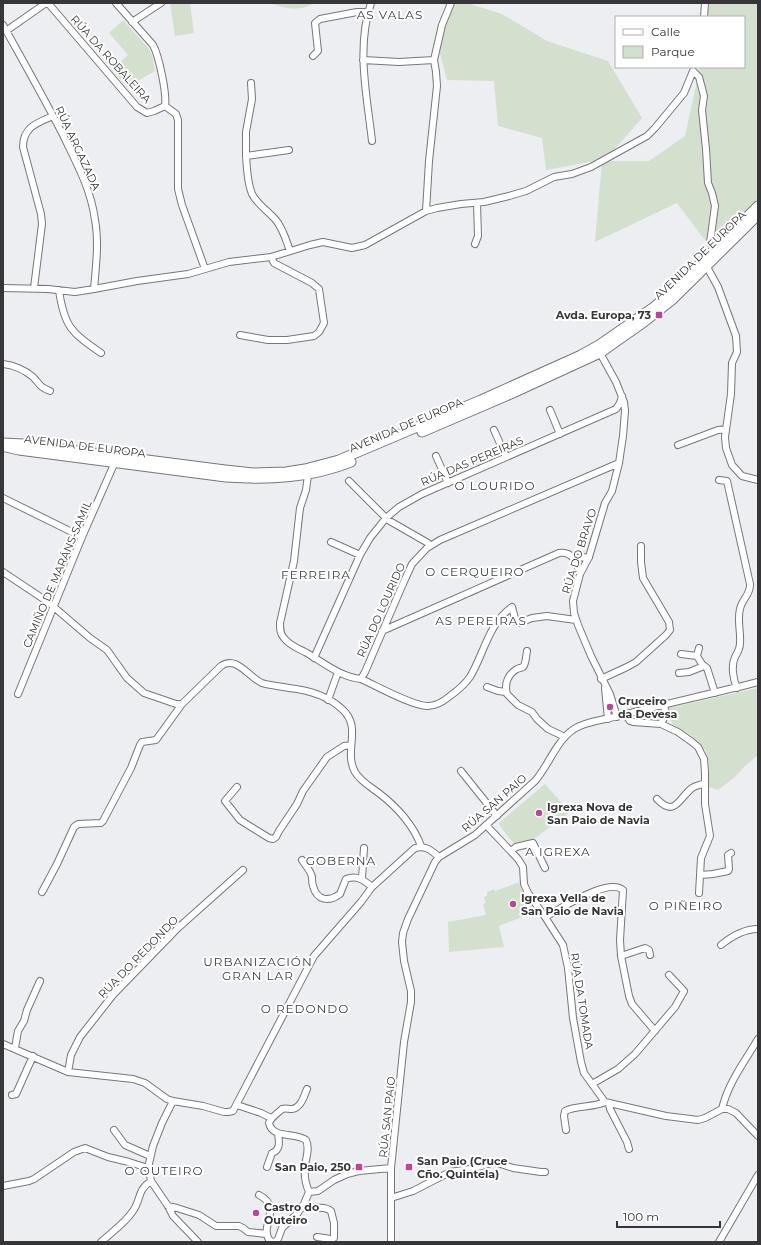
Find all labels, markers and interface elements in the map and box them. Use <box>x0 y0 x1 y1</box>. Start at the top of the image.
district label: AS VALAS <box>357 7 423 22</box>
street label: RÚA DA ROBALEIRA <box>68 12 154 106</box>
legend <box>615 16 745 68</box>
text: Calle <box>651 24 680 39</box>
text: Parque <box>651 44 695 59</box>
street label: RÚA ARGAZADA <box>52 104 104 192</box>
street label: AVENIDA DE EUROPA <box>651 207 749 302</box>
place label: Avda. Europa, 73 <box>555 308 651 322</box>
marker: Avda. Europa, 73 <box>654 310 664 320</box>
street label: AVENIDA DE EUROPA <box>347 395 465 455</box>
street label: AVENIDA DE EUROPA <box>23 432 147 460</box>
street label: RÚA DAS PEREIRAS <box>419 433 526 489</box>
district label: O LOURIDO <box>455 478 535 493</box>
street label: CAMIÑO DE MARÁNS-SAMIL <box>20 498 95 650</box>
street label: RÚA DO BRAVO <box>559 507 599 595</box>
street label: RÚA DO LOURIDO <box>354 560 408 660</box>
district label: O CERQUEIRO <box>425 564 525 579</box>
district label: FERREIRA <box>281 567 351 582</box>
district label: AS PEREIRAS <box>435 613 527 628</box>
place label: Cruceiro da Devesa <box>618 694 678 721</box>
marker: Cruceiro da Devesa <box>605 702 615 712</box>
street label: RÚA SAN PAIO <box>459 771 529 835</box>
place label: Igrexa Nova de San Paio de Navia <box>547 800 650 827</box>
marker: Igrexa Nova de San Paio de Navia <box>534 808 544 818</box>
district label: A IGREXA <box>525 844 591 859</box>
district label: GOBERNA <box>306 853 376 868</box>
place label: Igrexa Vella de San Paio de Navia <box>521 891 624 918</box>
district label: O PIÑEIRO <box>649 898 723 913</box>
marker: Igrexa Vella de San Paio de Navia <box>508 899 518 909</box>
street label: RÚA DO REDONDO <box>95 913 181 1001</box>
street label: RÚA DA TOMADA <box>567 952 597 1050</box>
district label: URBANIZACIÓN GRAN LAR <box>203 954 313 983</box>
district label: O REDONDO <box>261 1001 349 1016</box>
street label: RÚA SAN PAIO <box>376 1076 398 1158</box>
place label: San Paio (Cruce Cño. Quintela) <box>417 1154 507 1181</box>
place label: San Paio, 250 <box>275 1160 352 1174</box>
marker: San Paio, 250 <box>354 1162 364 1172</box>
marker: San Paio (Cruce Cño. Quintela) <box>404 1162 414 1172</box>
district label: O OUTEIRO <box>125 1163 203 1178</box>
place label: Castro do Outeiro <box>264 1200 319 1227</box>
scale bar <box>617 1203 720 1229</box>
marker: Castro do Outeiro <box>251 1208 261 1218</box>
text: 100 m <box>623 1209 659 1224</box>

